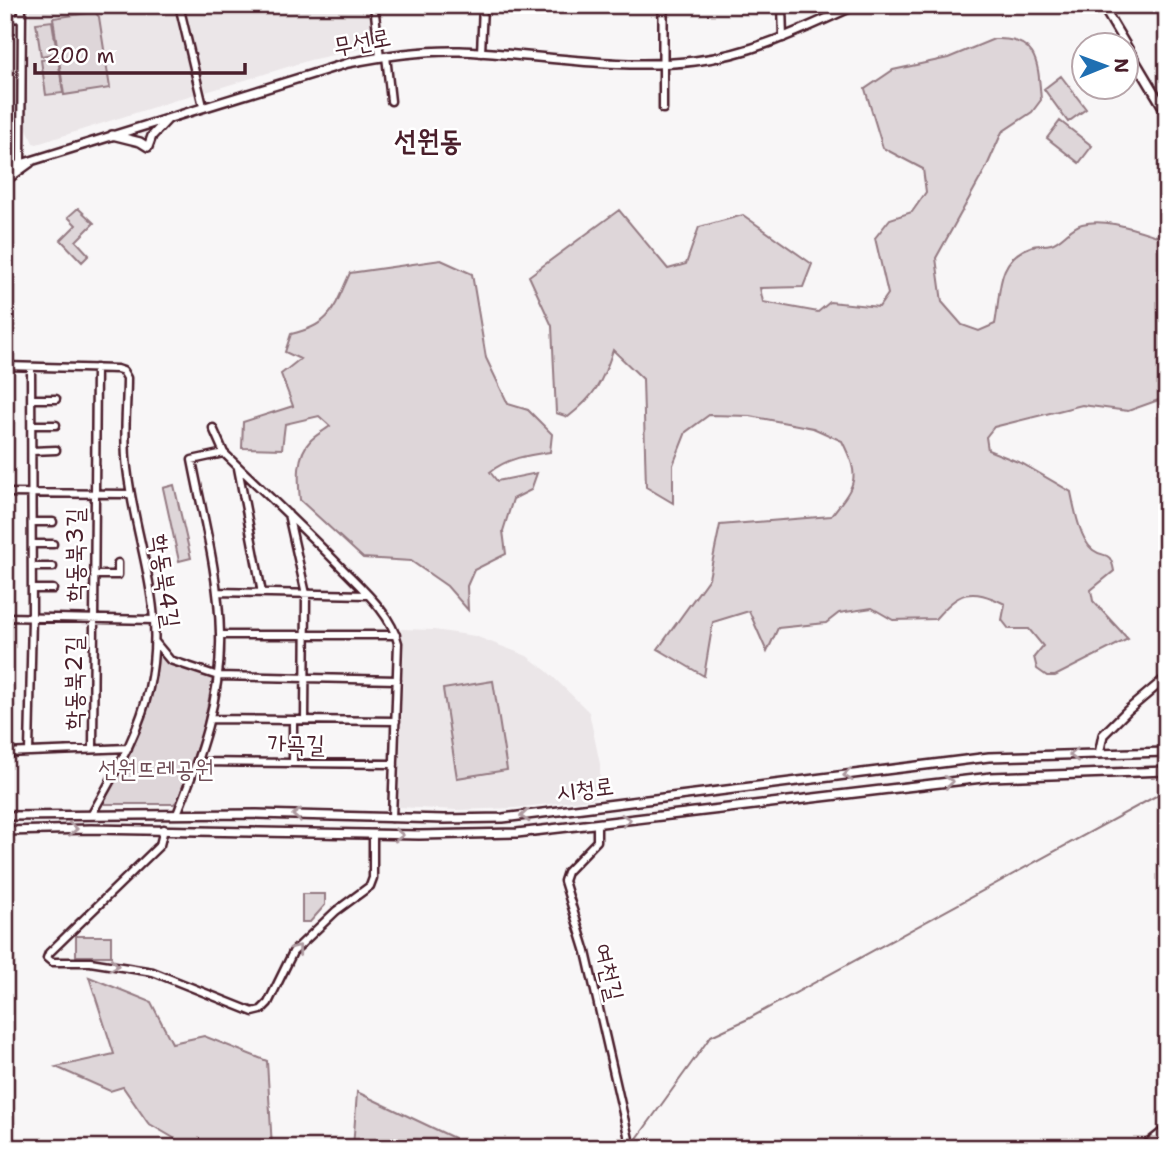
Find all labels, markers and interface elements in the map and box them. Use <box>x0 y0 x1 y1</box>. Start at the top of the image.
street label: 무선로 <box>331 21 393 63</box>
scale bar <box>35 32 245 76</box>
north arrow <box>1070 32 1140 102</box>
text: 200 m <box>46 42 115 70</box>
text: N <box>1109 58 1134 73</box>
district label: 선원동 <box>394 121 462 159</box>
street label: 학동북3길 <box>59 508 91 602</box>
street label: 학동북4길 <box>143 532 187 630</box>
street label: 학동북2길 <box>58 636 90 730</box>
street label: 가곡길 <box>267 727 325 761</box>
one-way arrow <box>1068 747 1079 763</box>
park label: 선원뜨레공원 <box>98 753 214 785</box>
one-way arrow <box>842 768 854 783</box>
street label: 시청로 <box>554 770 616 808</box>
one-way arrow <box>944 775 955 790</box>
one-way arrow <box>292 807 303 822</box>
one-way arrow <box>519 808 530 823</box>
one-way arrow <box>620 813 631 828</box>
one-way arrow <box>69 821 79 837</box>
one-way arrow <box>394 827 405 842</box>
street label: 여천길 <box>587 940 631 1004</box>
one-way arrow <box>288 945 301 957</box>
one-way arrow <box>108 957 120 972</box>

